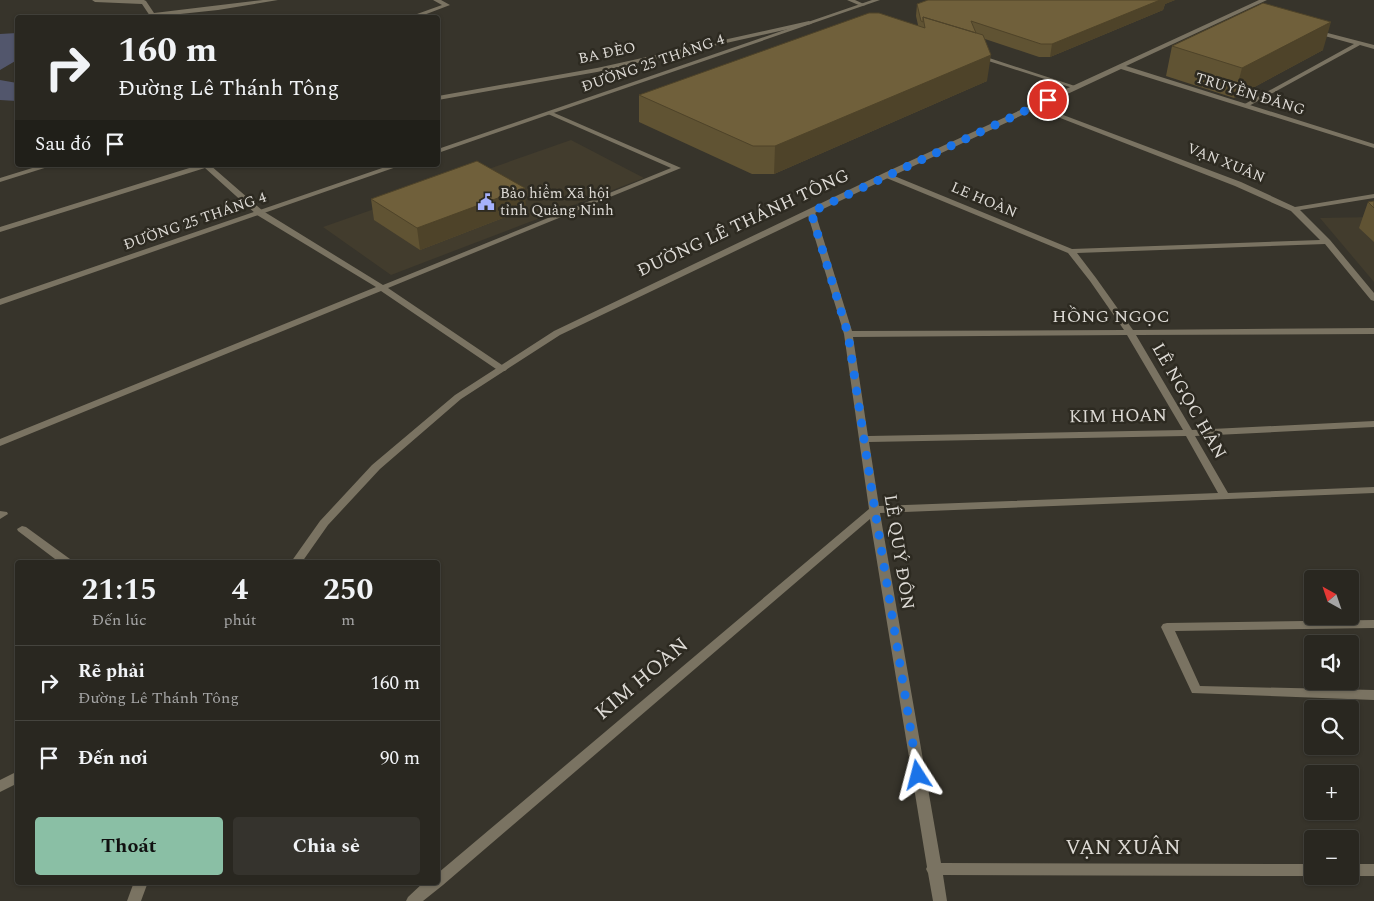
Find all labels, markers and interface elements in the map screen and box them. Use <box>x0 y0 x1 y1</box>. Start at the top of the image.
text: 160 m <box>118 24 217 77</box>
street label: ĐƯỜNG 25 THÁNG 4 <box>578 28 728 98</box>
icon: right <box>35 35 100 100</box>
street label: BA ĐÈO <box>576 36 638 70</box>
street label: TRUYỀN ĐĂNG <box>1192 66 1308 122</box>
text: Đường Lê Thánh Tông <box>118 72 339 105</box>
pin <box>1027 79 1069 121</box>
icon: arrive <box>1034 86 1062 114</box>
text: Sau đó <box>35 130 91 159</box>
icon: arrive <box>101 130 129 158</box>
street label: VẠN XUÂN <box>1183 137 1269 189</box>
street label: ĐƯỜNG LÊ THÁNH TÔNG <box>632 162 854 284</box>
street label: LE HOÀN <box>947 176 1021 224</box>
place label: Bảo hiểm Xã hội tỉnh Quảng Ninh <box>500 182 614 222</box>
street label: ĐƯỜNG 25 THÁNG 4 <box>120 186 270 256</box>
public building icon: Bảo hiểm Xã hội tỉnh Quảng Ninh <box>476 192 496 212</box>
street label: HỒNG NGỌC <box>1052 303 1170 330</box>
street label: LÊ NGỌC HÂN <box>1145 338 1233 464</box>
street label: KIM HOAN <box>1069 402 1167 430</box>
street label: LÊ QUÝ ĐÔN <box>877 492 921 612</box>
text: 21:15 <box>82 567 157 613</box>
text: 4 <box>232 567 248 613</box>
text: 250 <box>323 567 373 613</box>
north arrow <box>1304 570 1359 625</box>
map controls <box>1304 570 1359 885</box>
text: Đến lúc <box>92 608 147 632</box>
text: phút <box>223 608 256 632</box>
text: m <box>341 608 355 632</box>
street label: KIM HOÀN <box>588 630 696 728</box>
button: sound <box>1304 635 1359 690</box>
text: Rẽ phải <box>78 657 145 686</box>
icon: right <box>35 669 63 697</box>
text: 160 m <box>370 669 420 698</box>
text: Đường Lê Thánh Tông <box>78 686 239 710</box>
button: search <box>1304 700 1359 755</box>
icon: arrive <box>35 744 63 772</box>
text: Đến nơi <box>78 744 148 773</box>
text: 90 m <box>380 744 420 773</box>
position arrow <box>891 748 943 800</box>
button: + <box>1304 765 1359 820</box>
button: Thoát <box>35 817 223 875</box>
button: Chia sẻ <box>233 817 420 875</box>
button: − <box>1304 830 1359 885</box>
street label: VẠN XUÂN <box>1065 832 1181 864</box>

